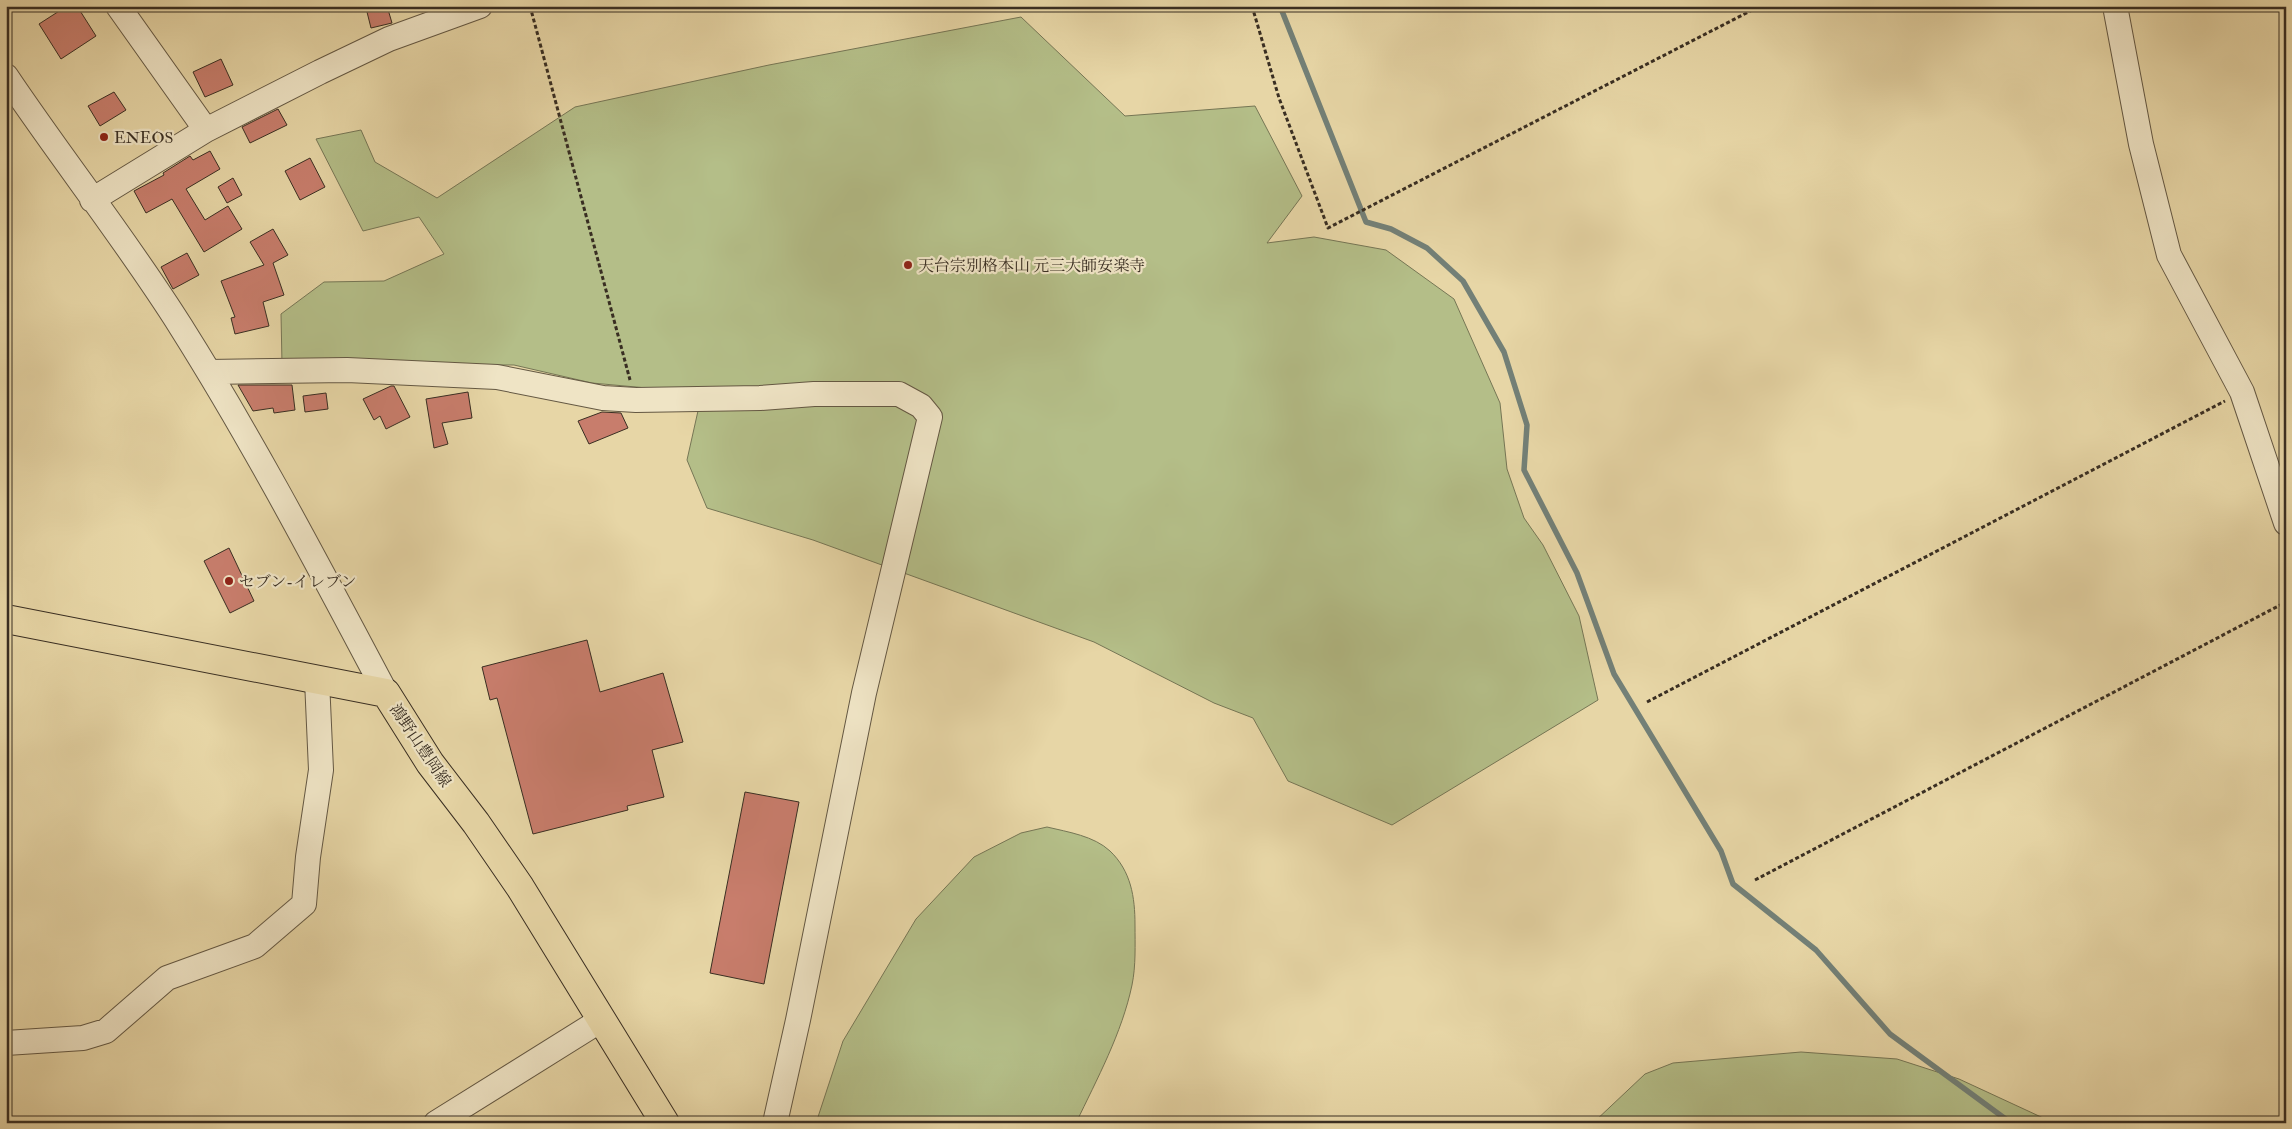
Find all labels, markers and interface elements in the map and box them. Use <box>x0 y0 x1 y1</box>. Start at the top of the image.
place label: ENEOS <box>114 128 173 148</box>
marker: ENEOS <box>98 131 110 143</box>
place label: 天台宗別格本山 元三大師安楽寺 <box>918 256 1145 276</box>
marker: 天台宗別格本山 元三大師安楽寺 <box>902 259 914 271</box>
place label: セブン-イレブン <box>239 572 357 592</box>
marker: セブン-イレブン <box>223 575 235 587</box>
street label: 鴻野山豊岡線 <box>385 700 455 791</box>

